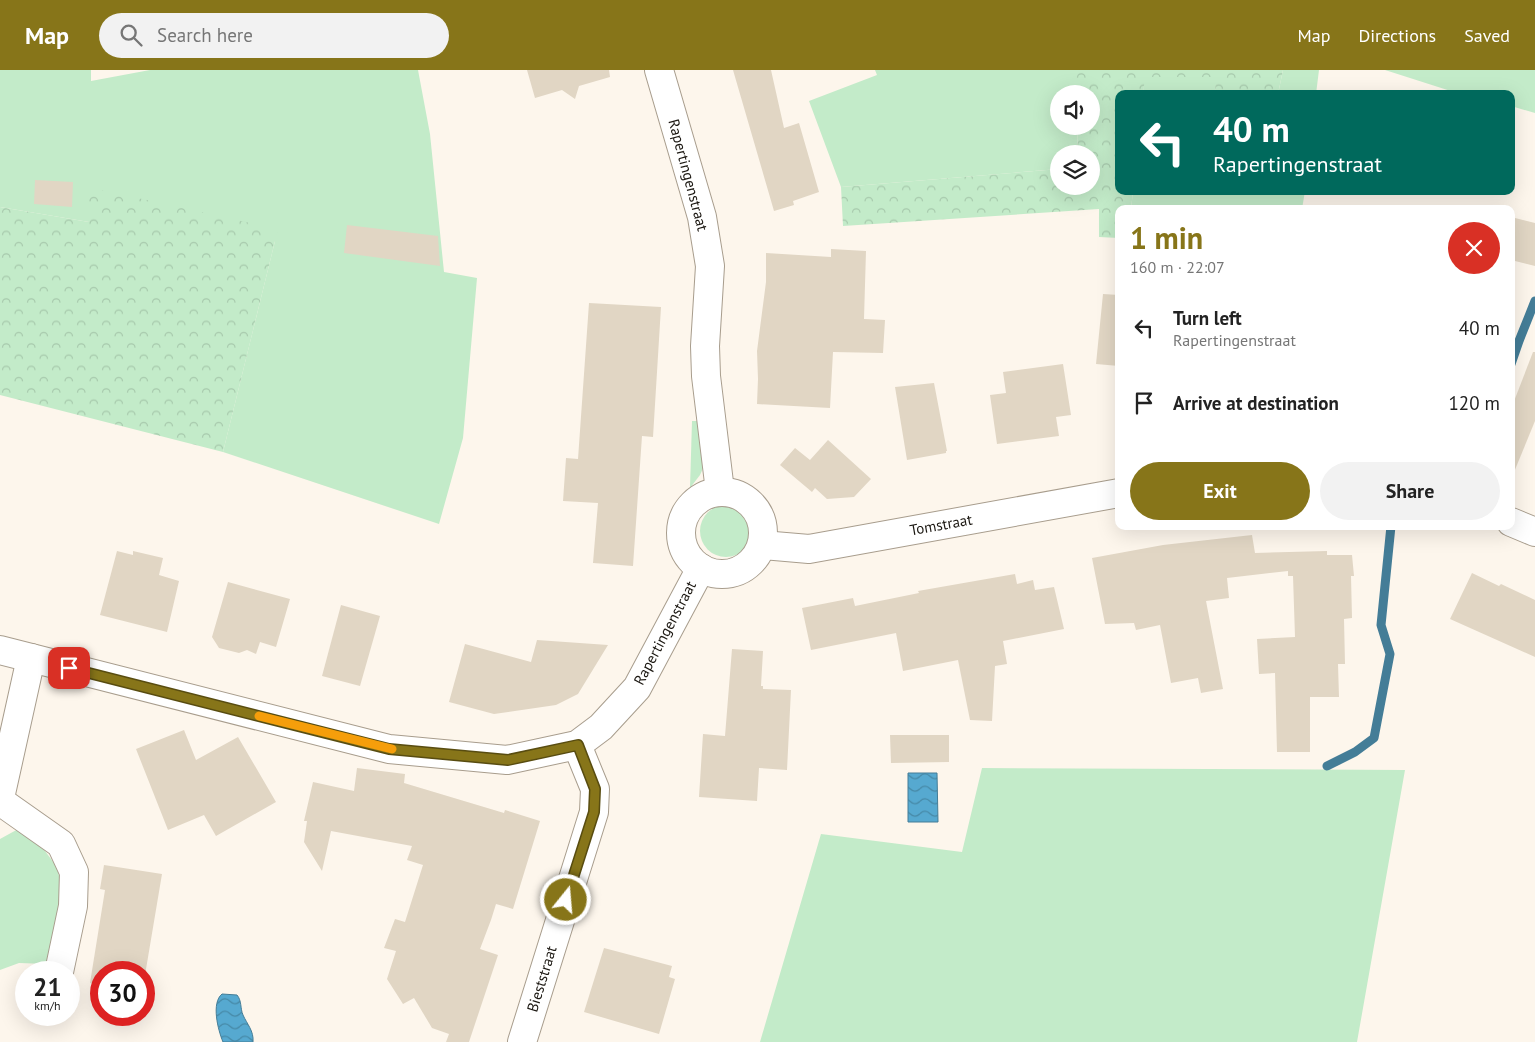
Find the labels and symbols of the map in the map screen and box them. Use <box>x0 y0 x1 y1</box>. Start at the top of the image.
street label: Rapertingenstraat <box>664 117 713 233</box>
street label: Tomstraat <box>908 510 974 539</box>
street label: Rapertingenstraat <box>629 577 700 688</box>
pin <box>48 647 90 689</box>
position arrow <box>539 873 591 925</box>
street label: Bieststraat <box>522 943 561 1014</box>
speed limit sign: 30 <box>90 961 155 1026</box>

